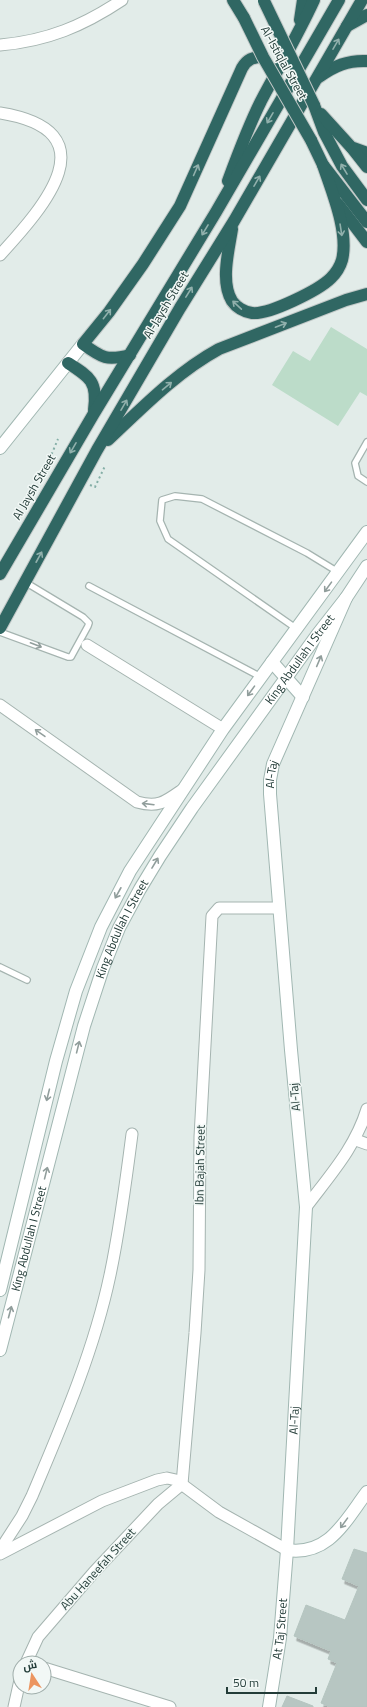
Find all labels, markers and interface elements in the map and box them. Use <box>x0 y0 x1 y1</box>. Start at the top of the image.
street label: Al-Istiqlal Street <box>256 22 313 104</box>
one-way arrow <box>332 38 340 50</box>
one-way arrow <box>266 112 274 124</box>
one-way arrow <box>339 163 347 175</box>
one-way arrow <box>193 165 200 177</box>
one-way arrow <box>253 175 261 187</box>
one-way arrow <box>337 223 345 236</box>
one-way arrow <box>200 225 209 236</box>
street label: Al-Jaysh Street <box>138 267 194 342</box>
one-way arrow <box>186 286 194 298</box>
one-way arrow <box>232 301 242 310</box>
one-way arrow <box>103 308 112 319</box>
one-way arrow <box>274 321 286 329</box>
one-way arrow <box>161 381 172 390</box>
one-way arrow <box>120 399 128 411</box>
one-way arrow <box>69 442 77 454</box>
street label: Al Jaysh Street <box>7 450 61 523</box>
one-way arrow <box>36 551 43 563</box>
one-way arrow <box>324 581 332 592</box>
street label: King Abdullah I Street <box>260 609 340 708</box>
one-way arrow <box>30 642 42 650</box>
one-way arrow <box>316 655 323 667</box>
one-way arrow <box>247 686 255 697</box>
one-way arrow <box>35 729 46 737</box>
street label: Al-Taj <box>260 757 283 788</box>
one-way arrow <box>142 800 155 808</box>
one-way arrow <box>152 857 160 869</box>
street label: King Abdullah I Street <box>90 875 153 981</box>
one-way arrow <box>114 887 121 899</box>
one-way arrow <box>75 1041 83 1054</box>
street label: Al-Taj <box>284 1082 305 1112</box>
one-way arrow <box>43 1088 51 1101</box>
street label: Ibn Bajah Street <box>189 1124 210 1205</box>
one-way arrow <box>43 1167 51 1180</box>
street label: King Abdullah I Street <box>6 1183 51 1293</box>
one-way arrow <box>7 1306 15 1319</box>
street label: Al-Taj <box>283 1406 304 1435</box>
one-way arrow <box>340 1517 348 1528</box>
street label: Abu Haneefah Street <box>55 1523 140 1614</box>
street label: At Taj Street <box>267 1597 292 1661</box>
north arrow <box>12 1655 52 1695</box>
text: ش <box>21 1656 38 1675</box>
scale bar <box>227 1669 316 1695</box>
text: 50 m <box>233 1673 259 1692</box>

